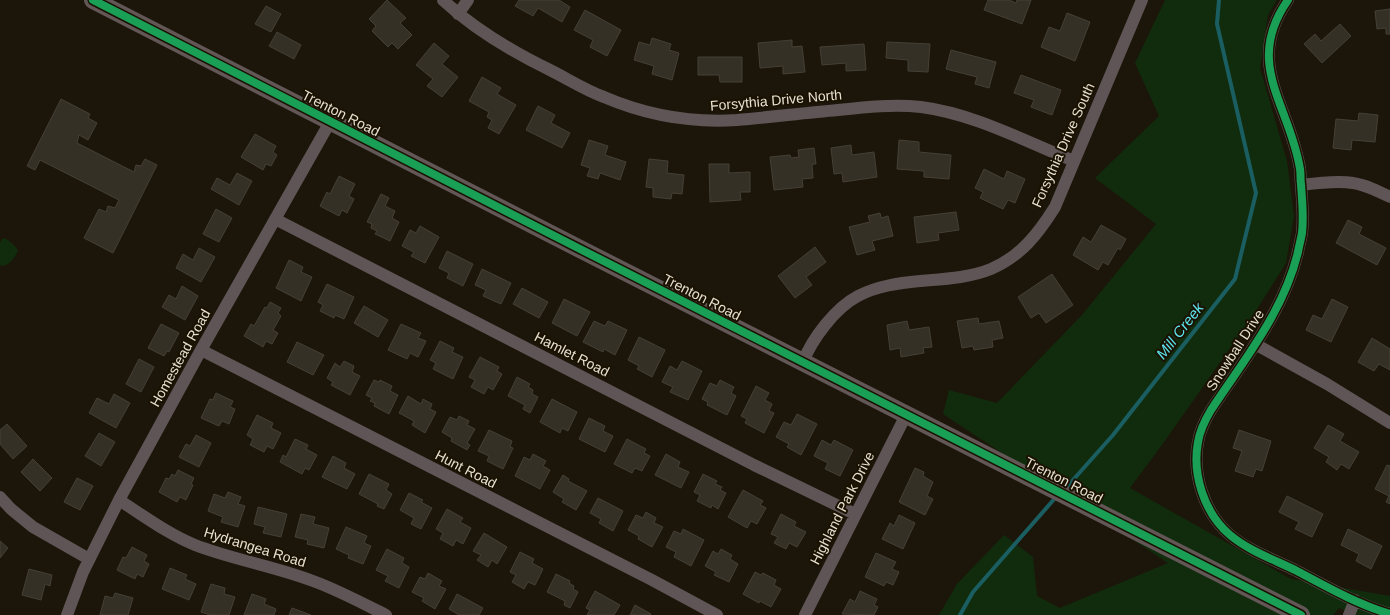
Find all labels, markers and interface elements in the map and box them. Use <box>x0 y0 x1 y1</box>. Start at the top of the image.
street label: Forsythia Drive South <box>1028 80 1098 210</box>
street label: Forsythia Drive North <box>709 86 843 114</box>
street label: Trenton Road <box>299 87 383 139</box>
street label: Trenton Road <box>660 271 744 323</box>
water label: Mill Creek <box>1152 298 1208 362</box>
street label: Homestead Road <box>147 306 213 410</box>
street label: Snowball Drive <box>1203 306 1267 394</box>
street label: Hamlet Road <box>532 328 612 380</box>
street label: Hunt Road <box>433 447 499 491</box>
street label: Highland Park Drive <box>807 449 877 567</box>
street label: Trenton Road <box>1022 454 1106 506</box>
street label: Hydrangea Road <box>202 524 308 570</box>

